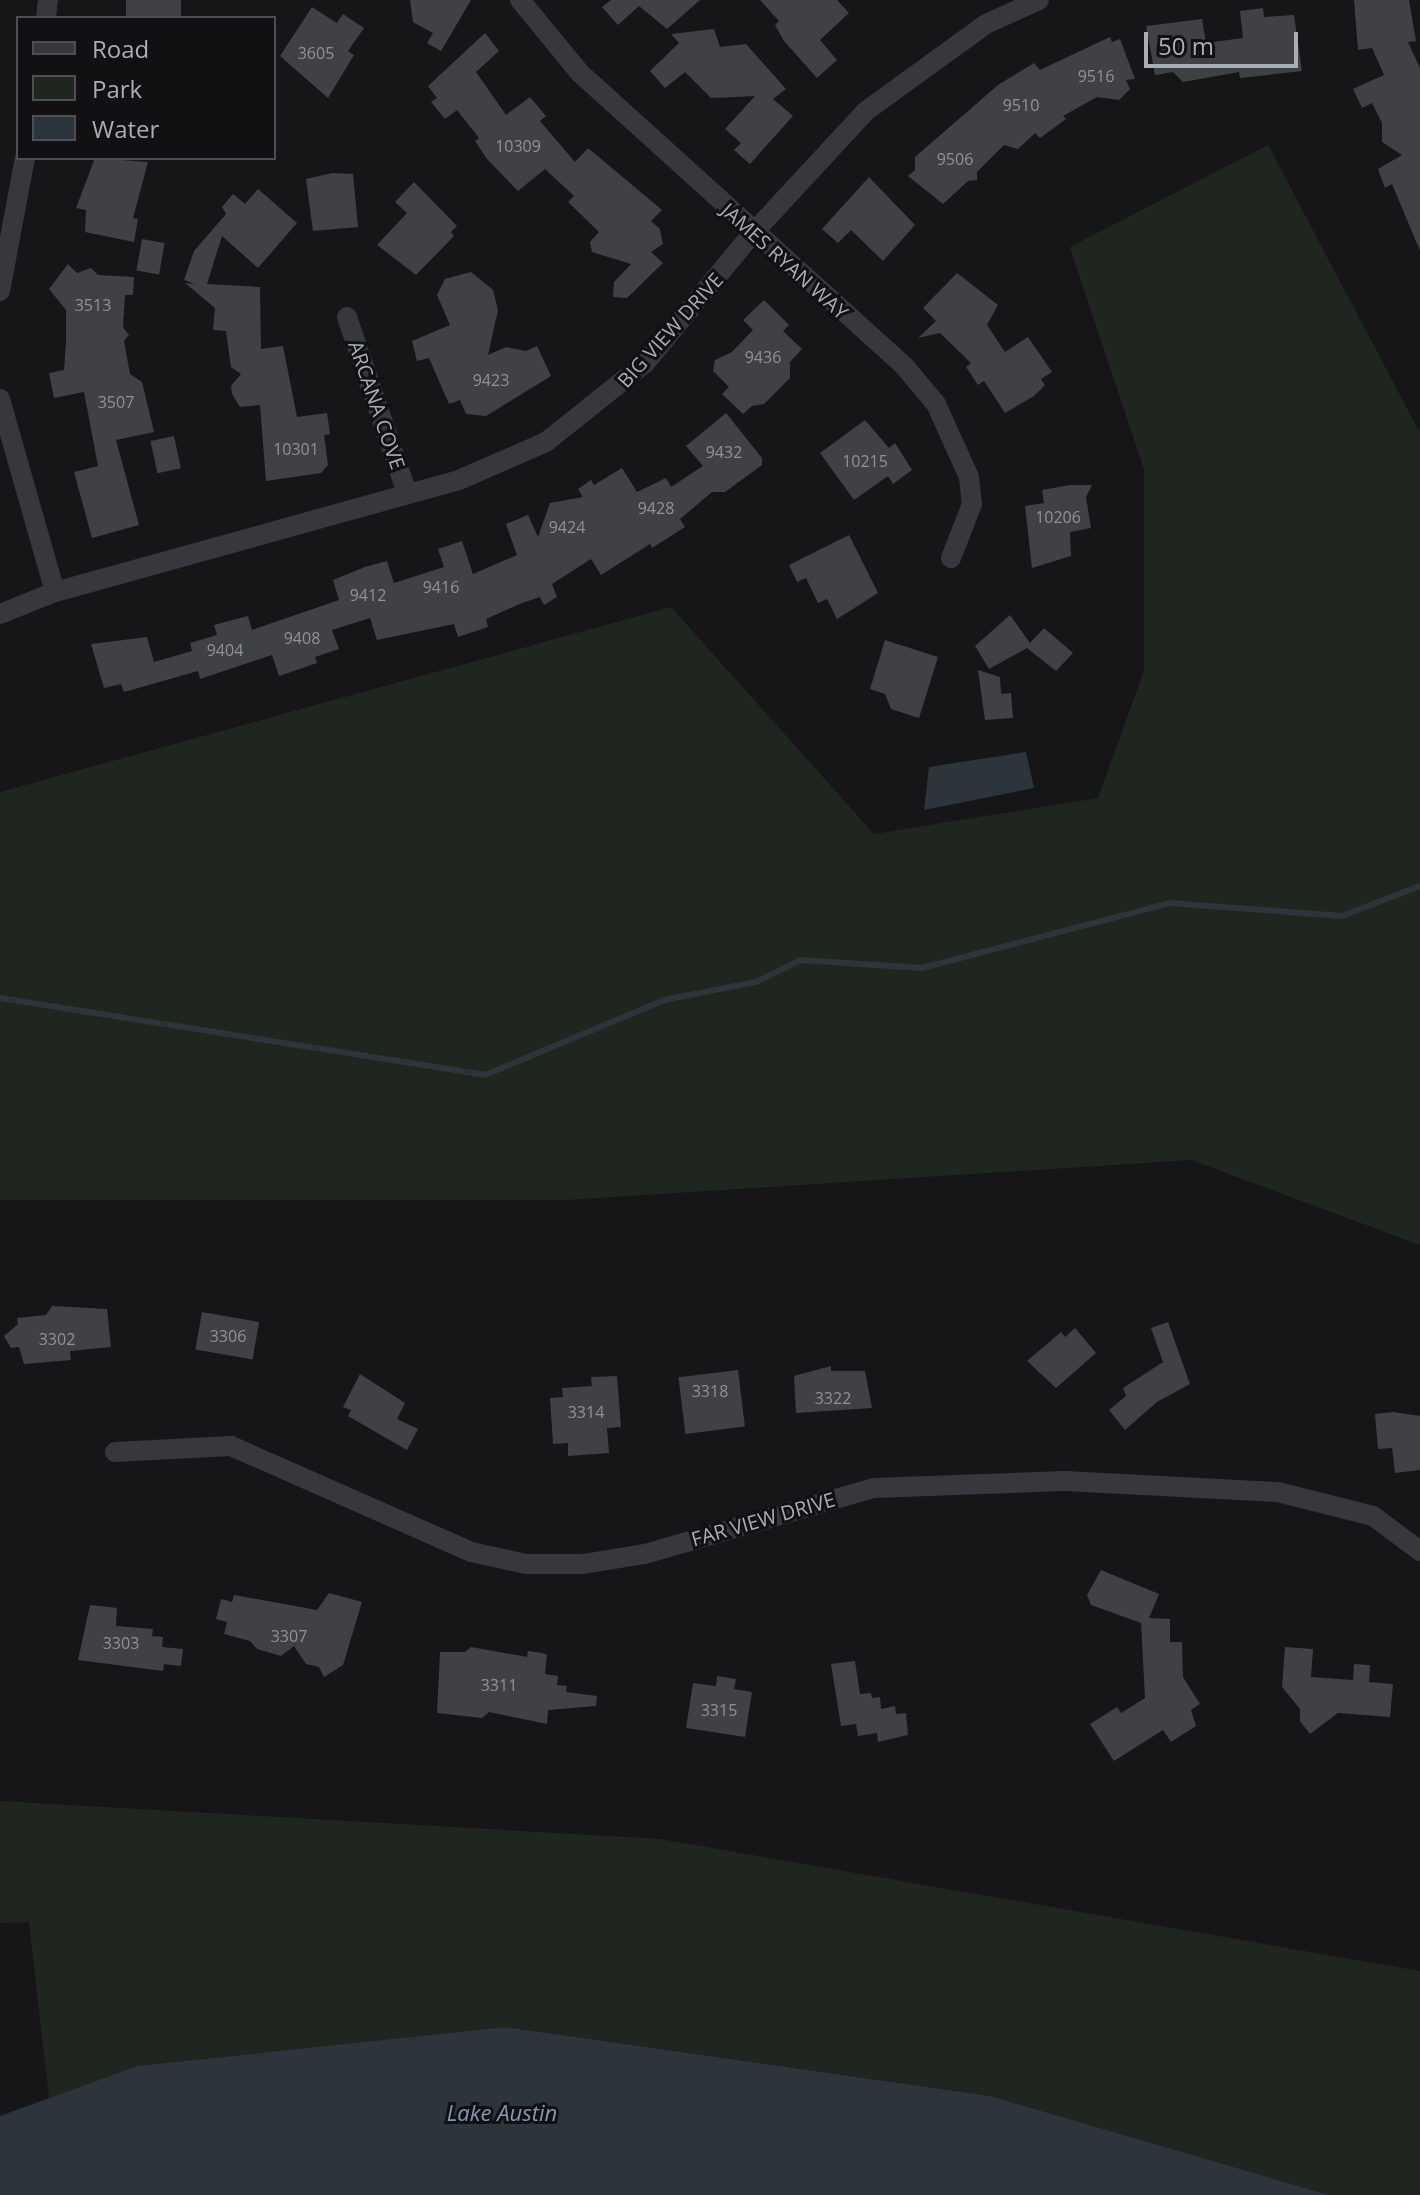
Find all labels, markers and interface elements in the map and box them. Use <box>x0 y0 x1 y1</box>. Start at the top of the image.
legend <box>16 16 276 160</box>
scale bar <box>1148 16 1302 66</box>
text: 50 m <box>1158 29 1214 62</box>
text: Road <box>92 32 149 65</box>
house number: 3605 <box>298 43 334 63</box>
house number: 9516 <box>1078 66 1114 86</box>
text: Park <box>92 72 142 105</box>
house number: 9510 <box>1003 95 1039 115</box>
text: Water <box>92 112 159 145</box>
house number: 10309 <box>495 136 541 156</box>
house number: 9506 <box>937 149 973 169</box>
street label: JAMES RYAN WAY <box>717 198 853 324</box>
street label: BIG VIEW DRIVE <box>612 268 728 392</box>
house number: 3513 <box>75 295 111 315</box>
street label: ARCANA COVE <box>344 338 410 472</box>
house number: 9436 <box>745 347 781 367</box>
house number: 9423 <box>473 370 509 390</box>
house number: 3507 <box>98 392 134 412</box>
house number: 10301 <box>273 439 319 459</box>
house number: 9432 <box>706 442 742 462</box>
house number: 10215 <box>842 451 888 471</box>
house number: 9428 <box>638 498 674 518</box>
house number: 10206 <box>1035 507 1081 527</box>
house number: 9424 <box>549 517 585 537</box>
house number: 9416 <box>423 577 459 597</box>
house number: 9412 <box>350 585 386 605</box>
house number: 9408 <box>284 628 320 648</box>
house number: 9404 <box>207 640 243 660</box>
house number: 3306 <box>210 1326 246 1346</box>
house number: 3302 <box>39 1329 75 1349</box>
house number: 3318 <box>692 1381 728 1401</box>
house number: 3322 <box>815 1388 851 1408</box>
house number: 3314 <box>568 1402 604 1422</box>
street label: FAR VIEW DRIVE <box>688 1487 838 1551</box>
house number: 3307 <box>271 1626 307 1646</box>
house number: 3303 <box>103 1633 139 1653</box>
house number: 3311 <box>481 1675 517 1695</box>
house number: 3315 <box>701 1700 737 1720</box>
water label: Lake Austin <box>447 2100 557 2126</box>

